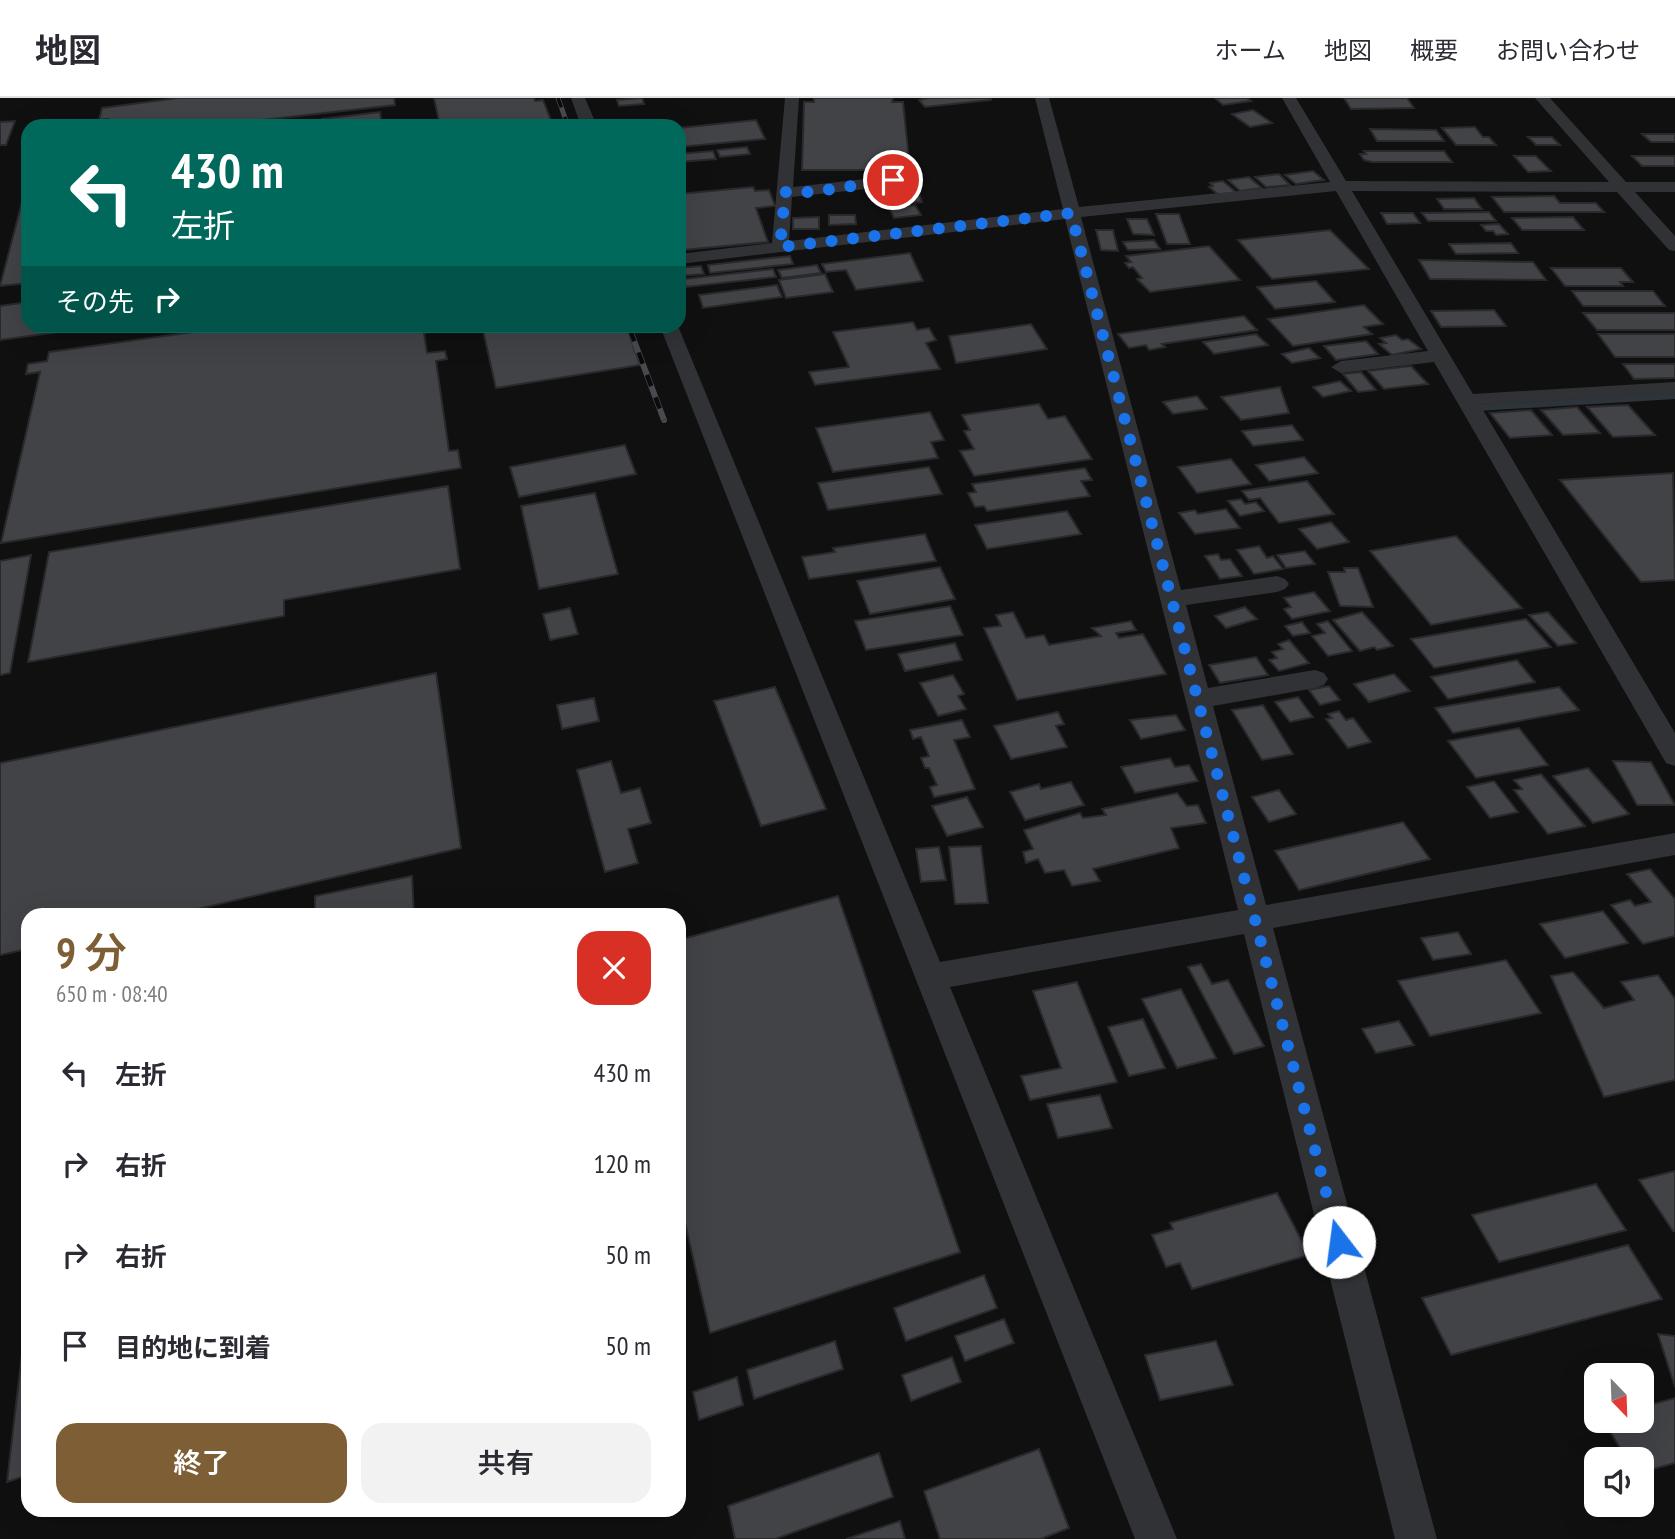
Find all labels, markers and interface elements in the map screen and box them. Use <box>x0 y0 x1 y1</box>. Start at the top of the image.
text: 地図 <box>35 28 101 71</box>
text: ホーム <box>1215 35 1286 66</box>
text: 地図 <box>1324 35 1372 66</box>
text: 概要 <box>1410 35 1458 66</box>
text: お問い合わせ <box>1496 35 1640 66</box>
text: 430 m <box>171 138 284 202</box>
icon: left <box>56 147 147 238</box>
pin <box>863 150 923 210</box>
icon: arrive <box>874 161 912 199</box>
text: 左折 <box>171 204 235 246</box>
icon: right <box>148 280 186 318</box>
text: その先 <box>56 285 134 318</box>
text: 9 分 <box>56 925 127 980</box>
button: close <box>577 931 651 1005</box>
text: 650 m · 08:40 <box>56 979 168 1008</box>
icon: left <box>56 1054 94 1092</box>
text: 430 m <box>593 1056 651 1089</box>
text: 左折 <box>115 1058 167 1091</box>
icon: right <box>56 1145 94 1183</box>
text: 120 m <box>593 1147 651 1180</box>
text: 右折 <box>115 1149 167 1182</box>
position arrow <box>1302 1205 1376 1279</box>
icon: right <box>56 1236 94 1274</box>
text: 50 m <box>605 1238 651 1271</box>
text: 右折 <box>115 1240 167 1273</box>
icon: arrive <box>56 1327 94 1365</box>
text: 50 m <box>605 1329 651 1362</box>
text: 目的地に到着 <box>115 1331 271 1364</box>
north arrow <box>1584 1363 1654 1433</box>
map controls <box>1584 1363 1654 1517</box>
button: 終了 <box>56 1423 347 1503</box>
button: 共有 <box>361 1423 651 1503</box>
button: sound <box>1584 1447 1654 1517</box>

